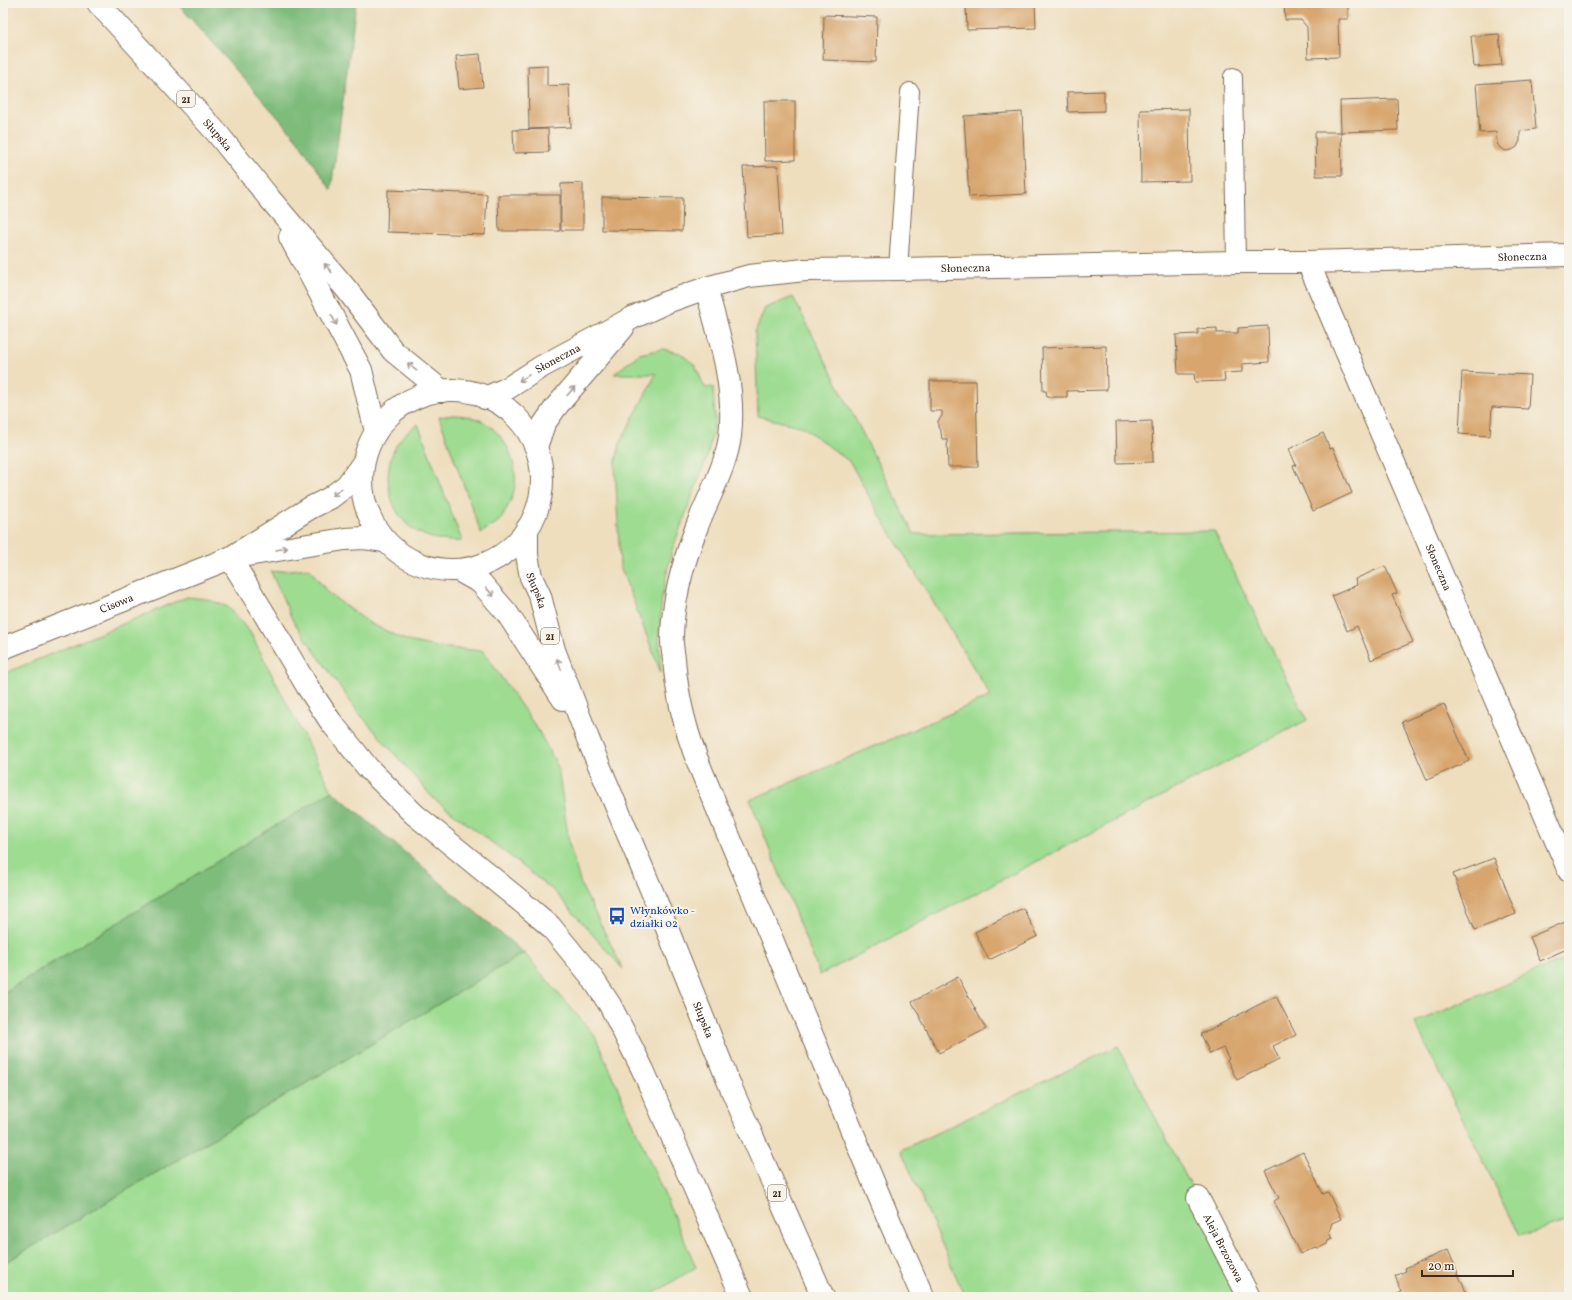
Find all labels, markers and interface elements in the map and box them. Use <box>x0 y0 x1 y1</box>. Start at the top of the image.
road number: 21 <box>177 91 195 107</box>
street label: Słupska <box>199 116 235 155</box>
street label: Słoneczna <box>1497 250 1548 266</box>
street label: Słoneczna <box>941 261 991 277</box>
one-way arrow <box>323 263 333 273</box>
one-way arrow <box>331 314 339 326</box>
street label: Słoneczna <box>533 341 584 378</box>
one-way arrow <box>406 362 417 371</box>
one-way arrow <box>519 374 530 383</box>
one-way arrow <box>566 386 575 396</box>
one-way arrow <box>332 488 343 497</box>
street label: Słoneczna <box>1421 542 1454 594</box>
one-way arrow <box>275 545 288 553</box>
street label: Słupska <box>521 572 549 611</box>
one-way arrow <box>485 587 494 597</box>
street label: Cisowa <box>98 591 136 618</box>
road number: 21 <box>541 628 559 644</box>
one-way arrow <box>555 658 563 670</box>
place label: Włynkówko - działki 02 <box>630 904 695 932</box>
bus stop icon: Włynkówko - działki 02 <box>607 906 627 926</box>
street label: Słupska <box>688 1000 716 1041</box>
road number: 21 <box>768 1185 786 1201</box>
street label: Aleja Brzozowa <box>1198 1212 1246 1286</box>
scale bar <box>1422 1252 1513 1278</box>
text: 20 m <box>1428 1259 1455 1275</box>

